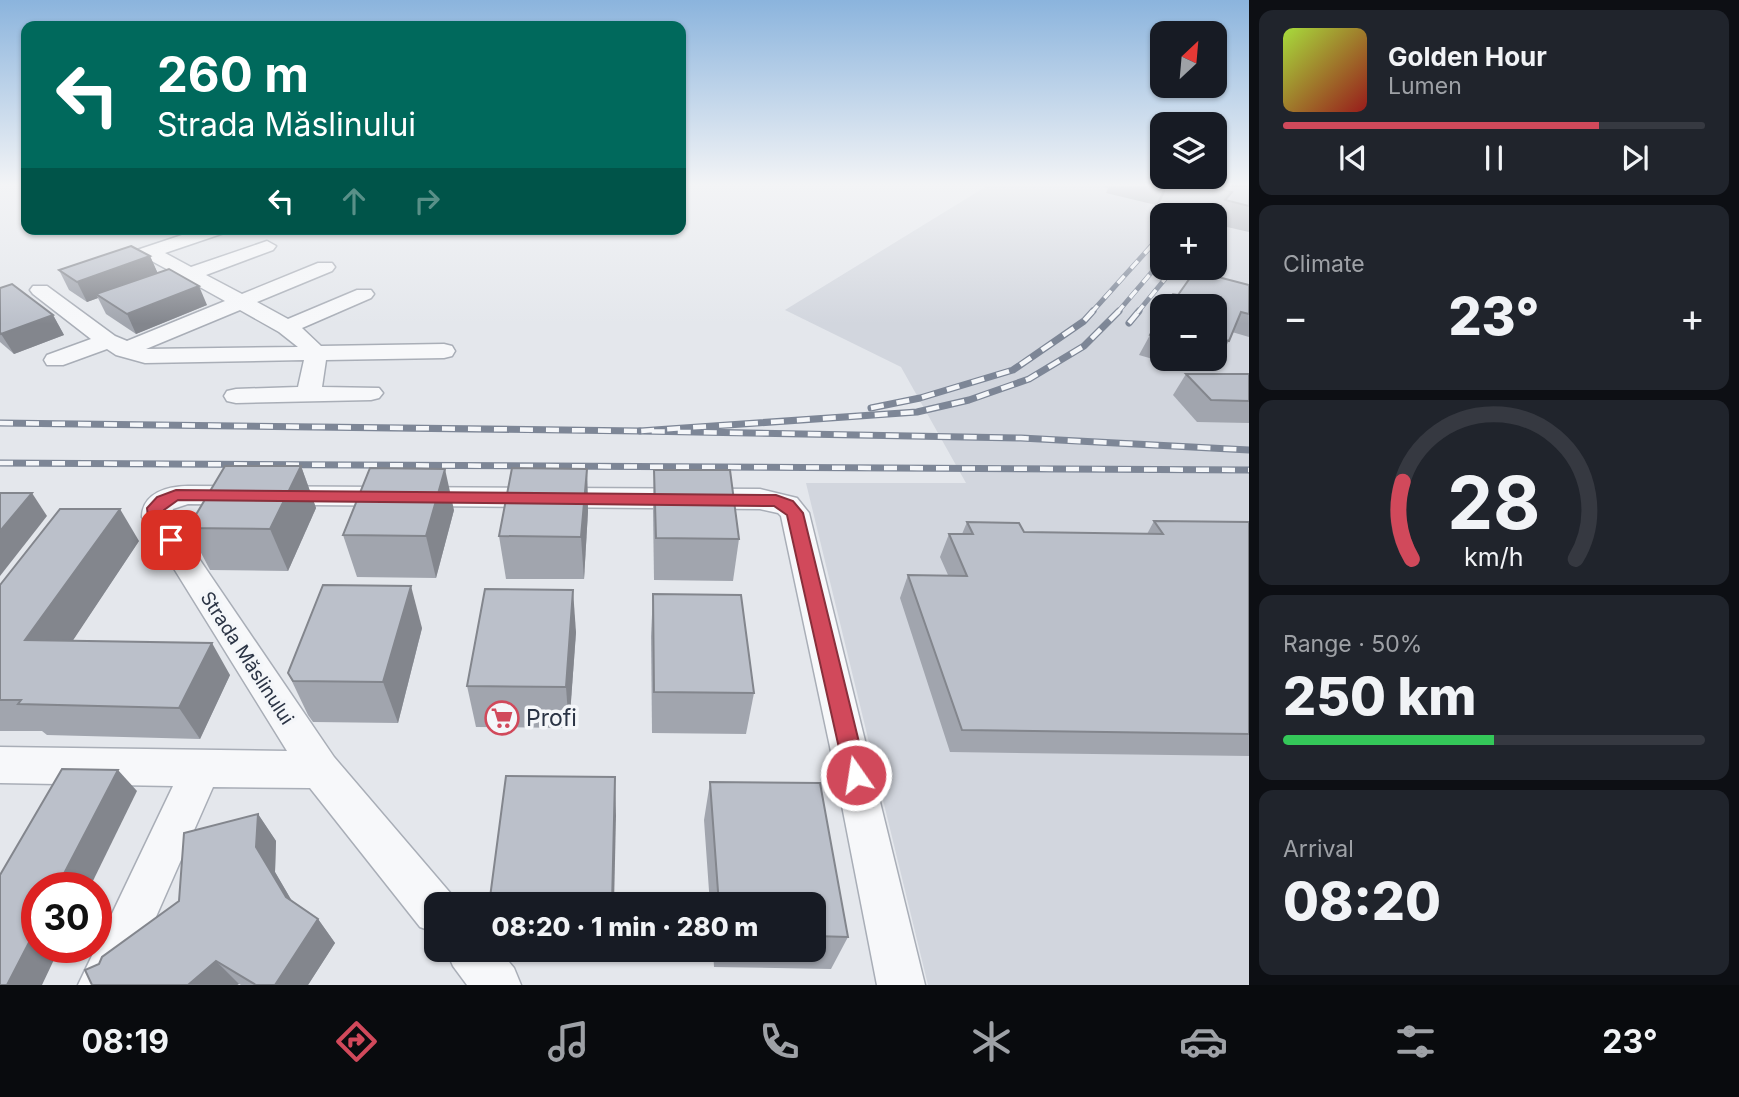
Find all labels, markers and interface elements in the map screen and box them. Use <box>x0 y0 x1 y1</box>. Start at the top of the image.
north arrow <box>1150 21 1227 98</box>
map controls <box>1150 21 1227 371</box>
text: Golden Hour <box>1388 41 1547 72</box>
text: 260 m <box>157 45 309 104</box>
icon: left <box>42 49 133 140</box>
text: Lumen <box>1388 72 1462 100</box>
text: Strada Măslinului <box>157 105 416 144</box>
button: layers <box>1150 112 1227 189</box>
icon: previous <box>1334 139 1372 177</box>
icon: pause <box>1475 139 1513 177</box>
icon: next <box>1616 139 1654 177</box>
icon: left <box>262 182 300 220</box>
icon: ahead <box>335 182 373 220</box>
icon: right <box>408 182 446 220</box>
button: + <box>1150 203 1227 280</box>
text: Climate <box>1283 250 1365 278</box>
text: 23° <box>1448 285 1540 348</box>
button: − <box>1150 294 1227 371</box>
text: − <box>1283 294 1308 340</box>
text: + <box>1680 294 1705 340</box>
text: 28 <box>1447 458 1541 547</box>
pin <box>141 510 201 570</box>
icon: arrive <box>152 521 190 559</box>
text: km/h <box>1464 541 1524 571</box>
street label: Strada Măslinului <box>195 587 299 729</box>
text: Range · 50% <box>1283 630 1422 658</box>
text: 250 km <box>1283 665 1476 728</box>
supermarket icon: Profi <box>483 699 521 737</box>
place label: Profi <box>526 704 577 732</box>
position arrow <box>819 738 893 812</box>
text: Arrival <box>1283 835 1354 863</box>
text: 08:20 <box>1283 870 1441 933</box>
speed limit sign: 30 <box>21 872 112 963</box>
text: 08:20 · 1 min · 280 m <box>492 911 758 942</box>
icon: directions <box>332 1017 381 1066</box>
icon: music <box>544 1017 593 1066</box>
icon: phone <box>755 1017 804 1066</box>
icon: climate <box>967 1017 1016 1066</box>
icon: car <box>1179 1017 1228 1066</box>
icon: filters <box>1391 1017 1440 1066</box>
text: 08:19 <box>81 1022 169 1061</box>
text: 23° <box>1602 1022 1658 1061</box>

